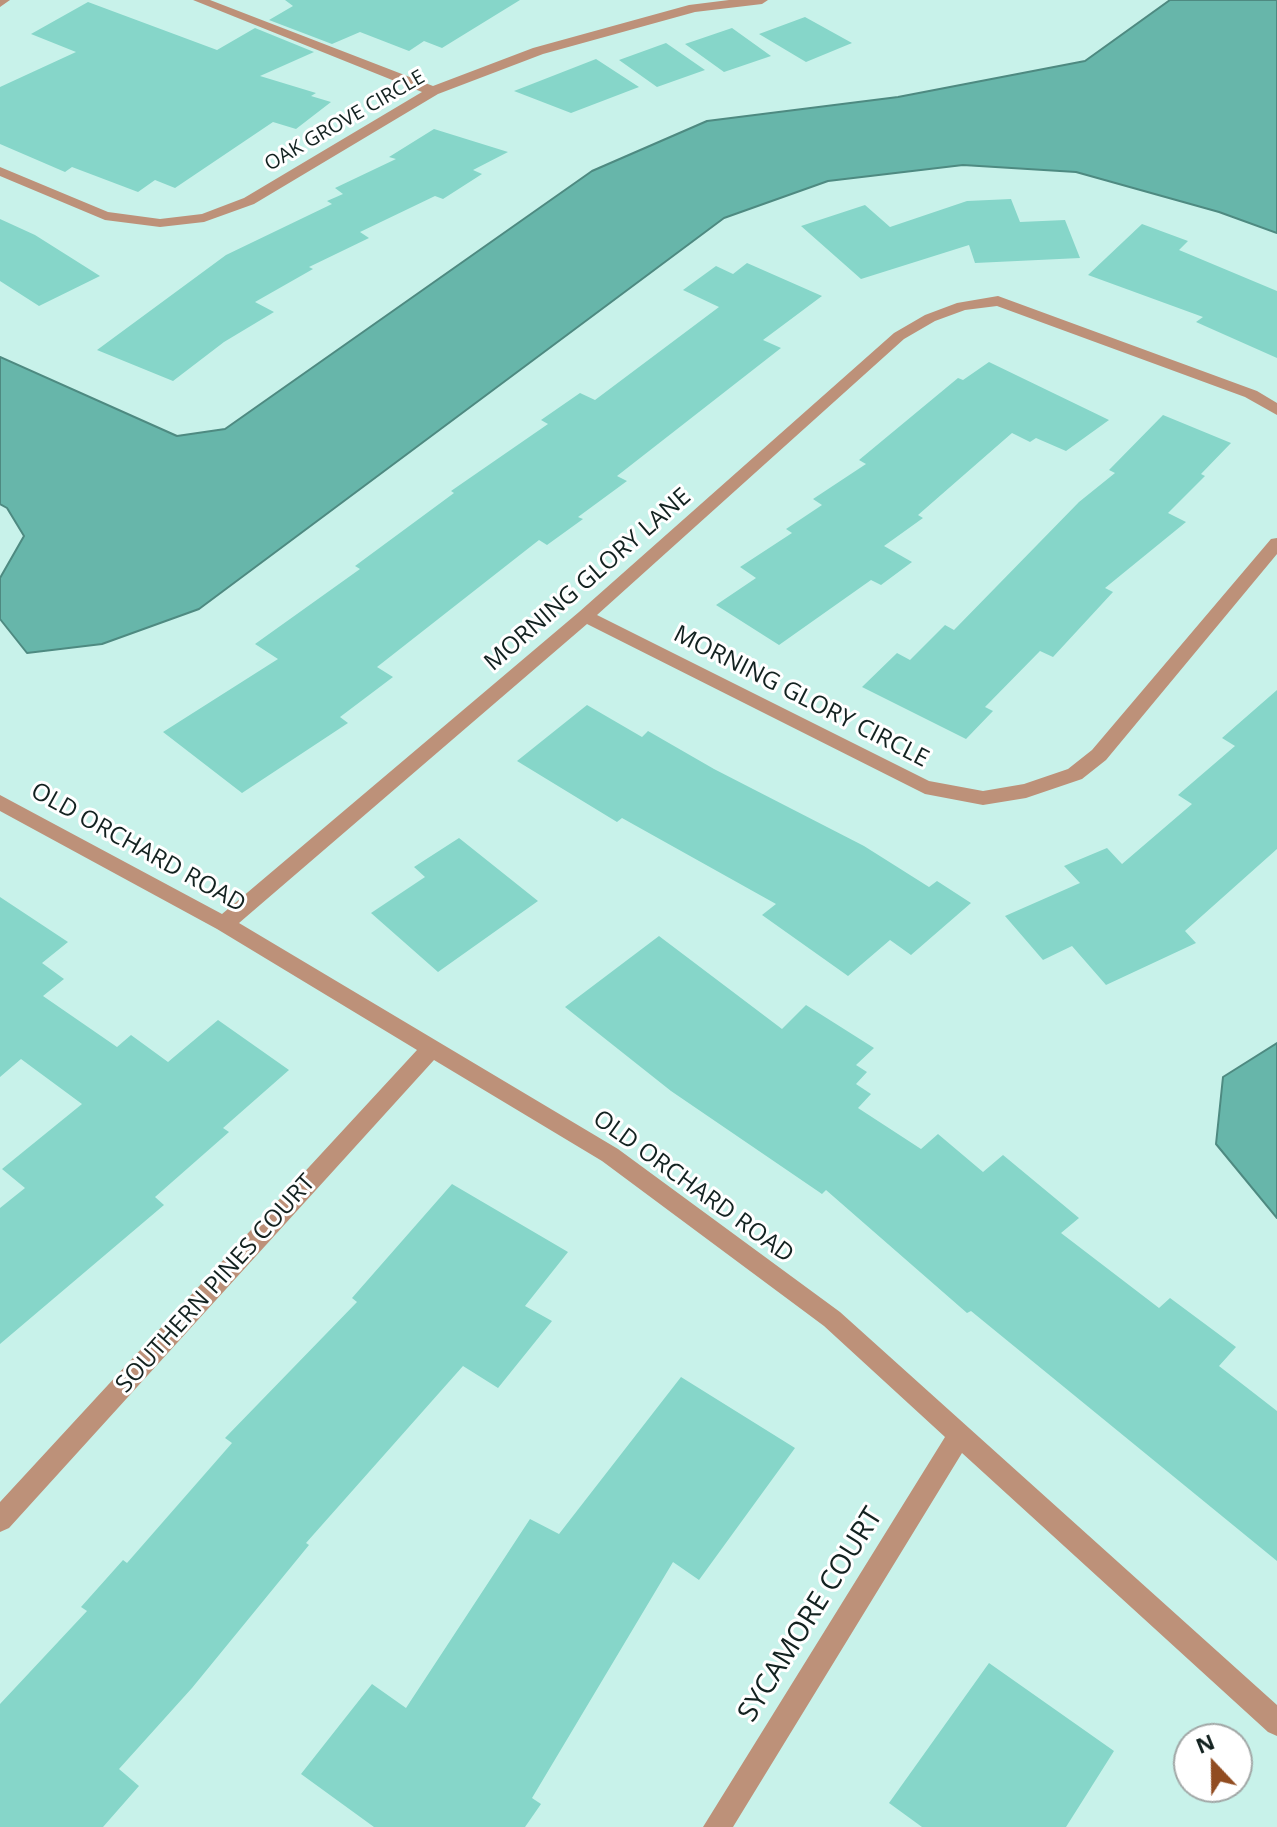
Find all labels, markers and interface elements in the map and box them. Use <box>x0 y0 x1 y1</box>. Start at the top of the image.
street label: OAK GROVE CIRCLE <box>261 65 429 177</box>
street label: MORNING GLORY LANE <box>479 483 697 677</box>
street label: MORNING GLORY CIRCLE <box>669 620 933 774</box>
street label: OLD ORCHARD ROAD <box>26 777 250 919</box>
street label: OLD ORCHARD ROAD <box>587 1105 799 1269</box>
street label: SOUTHERN PINES COURT <box>110 1169 322 1399</box>
street label: SYCAMORE COURT <box>732 1502 890 1728</box>
north arrow <box>1173 1723 1253 1803</box>
text: N <box>1191 1725 1219 1760</box>

